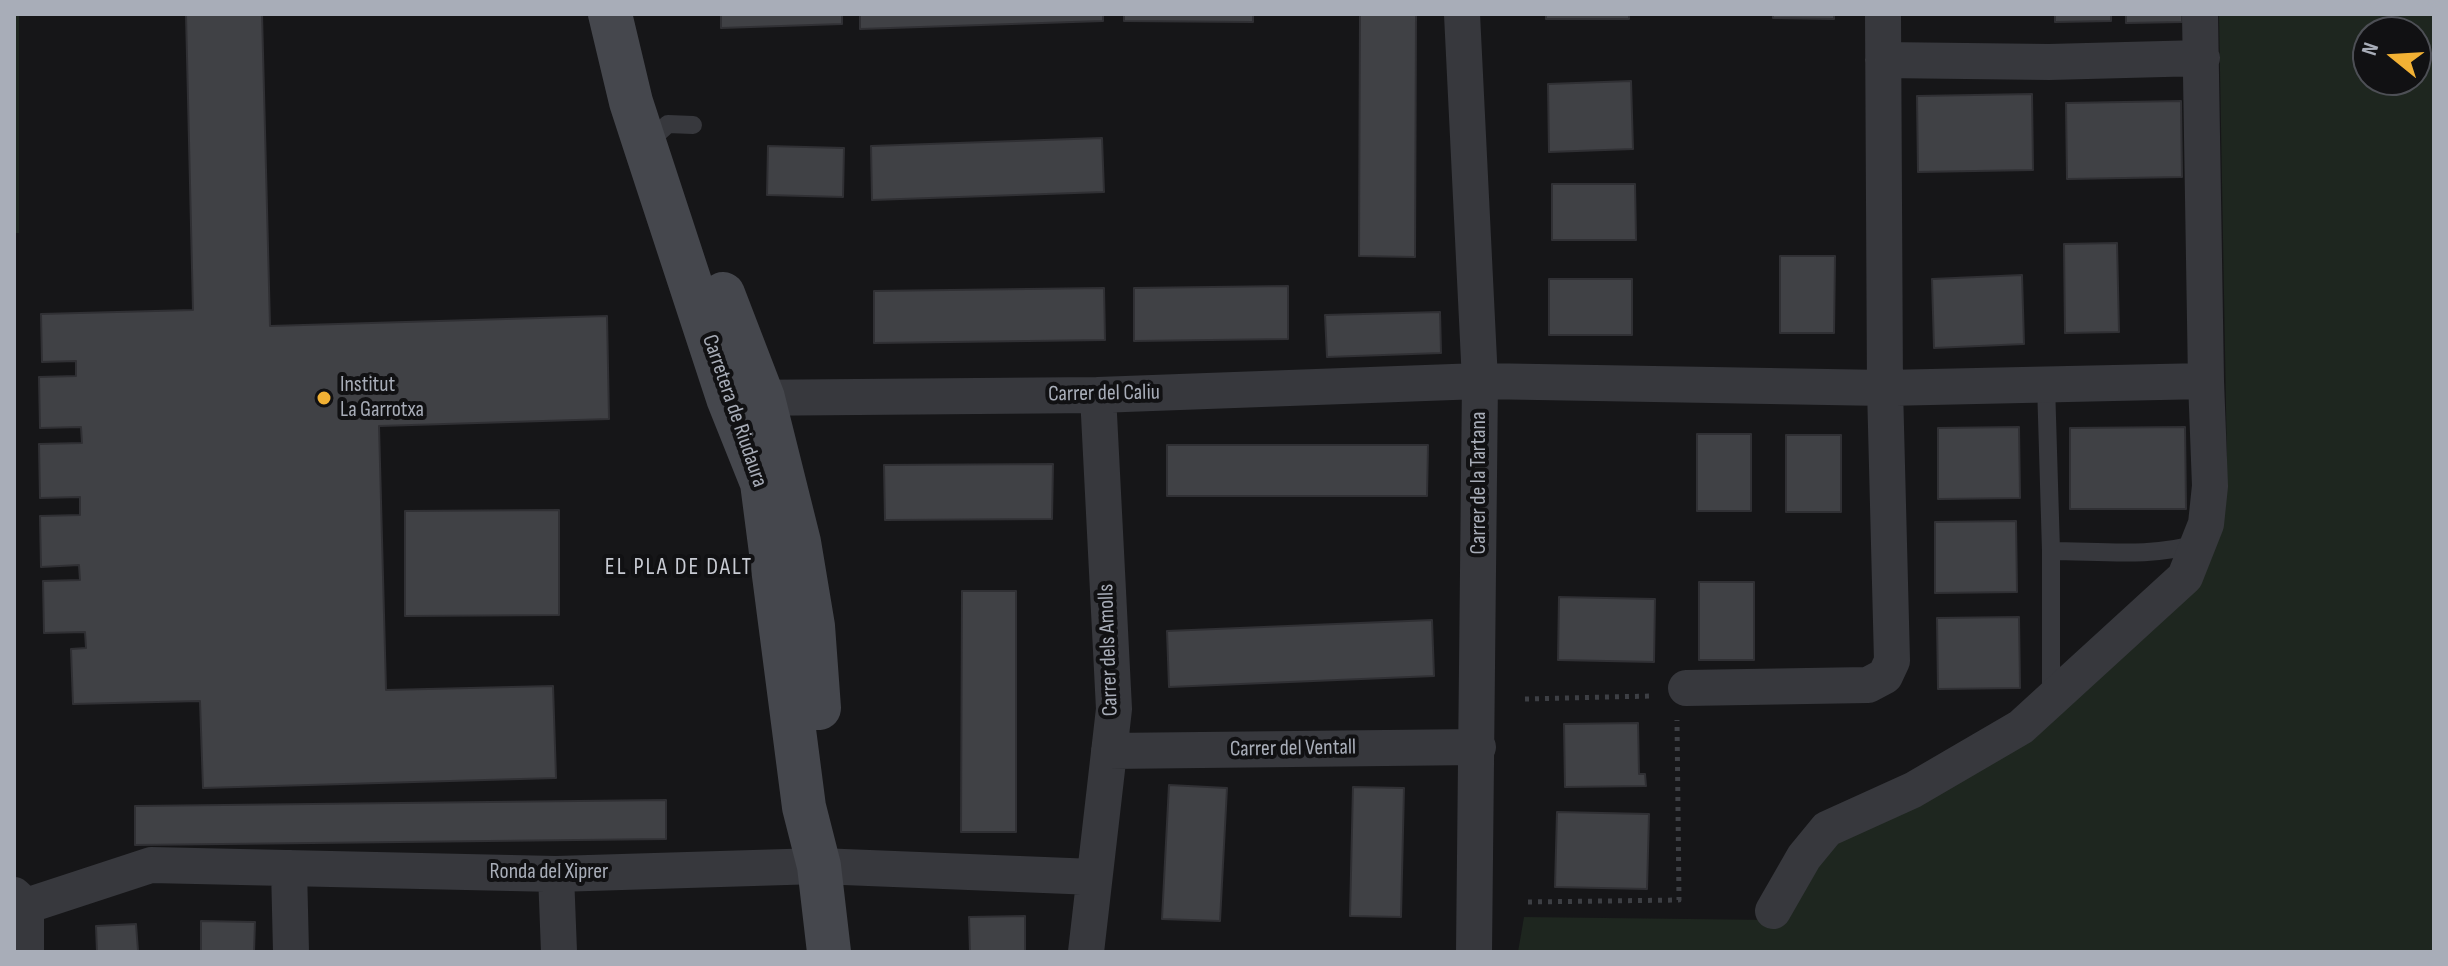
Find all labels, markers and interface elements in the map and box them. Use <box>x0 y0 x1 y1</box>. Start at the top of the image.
north arrow <box>2352 16 2432 96</box>
text: N <box>2356 39 2385 59</box>
street label: Carretera de Riudaura <box>696 331 772 491</box>
place label: Institut La Garrotxa <box>340 372 424 424</box>
street label: Carrer del Caliu <box>1048 380 1160 408</box>
marker: Institut La Garrotxa <box>315 389 333 407</box>
street label: Carrer de la Tartana <box>1466 412 1492 554</box>
district label: EL PLA DE DALT <box>605 554 753 582</box>
street label: Carrer dels Amolls <box>1093 583 1125 717</box>
street label: Carrer del Ventall <box>1230 735 1356 763</box>
street label: Ronda del Xiprer <box>490 859 608 885</box>

